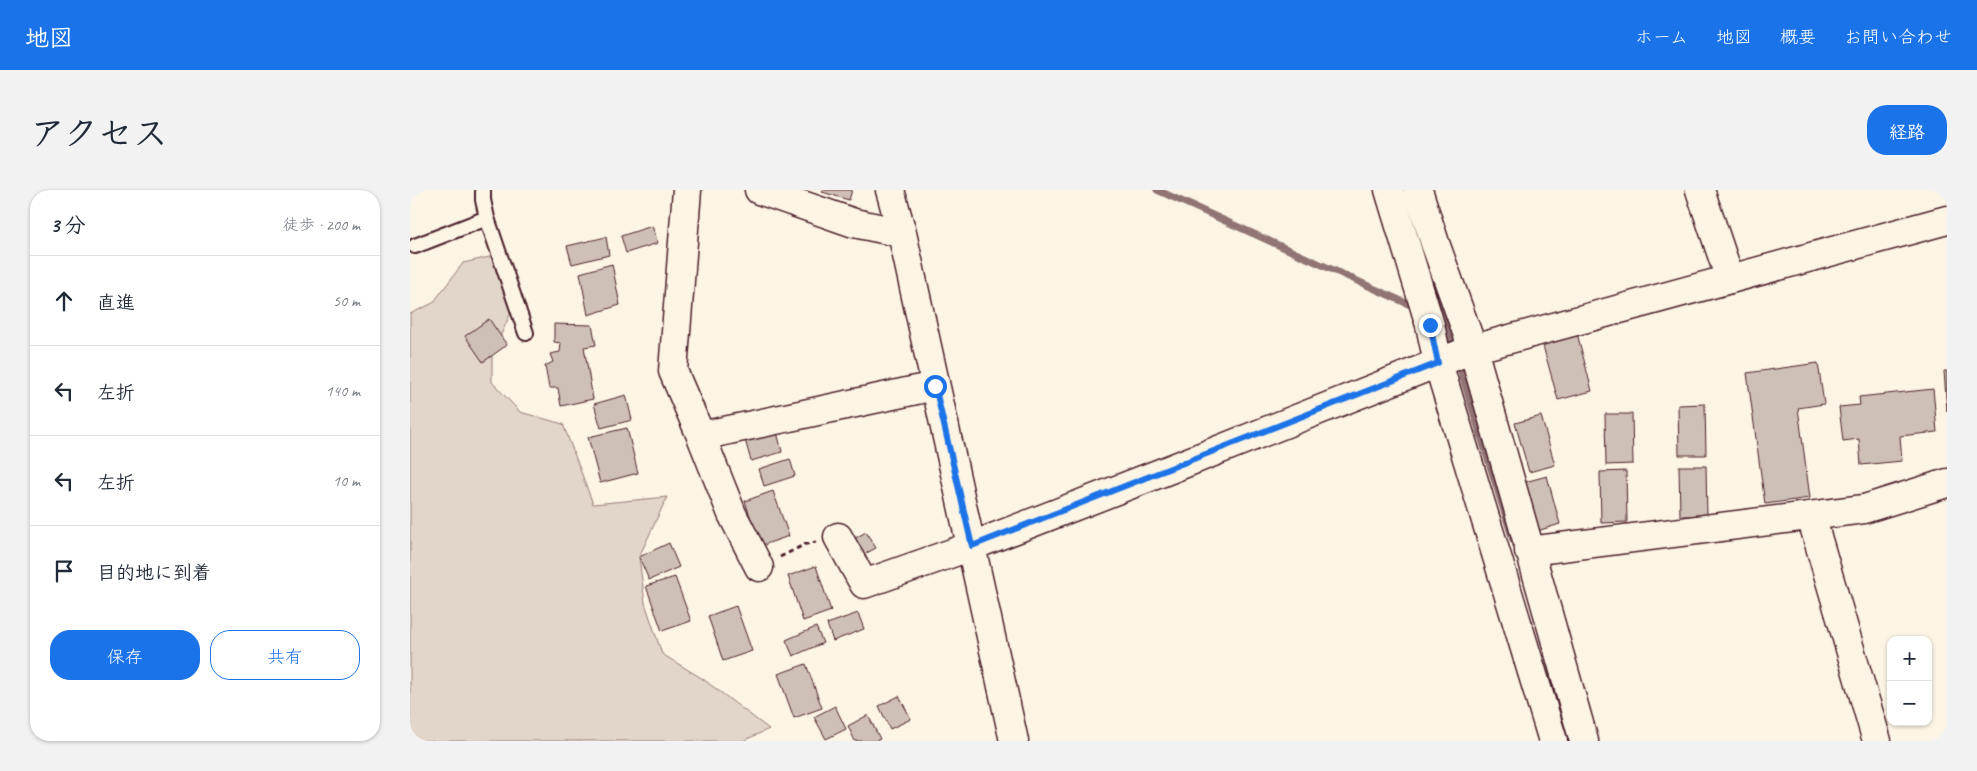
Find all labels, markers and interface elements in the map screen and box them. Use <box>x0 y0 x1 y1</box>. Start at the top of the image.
text: 地図 <box>25 23 73 53</box>
text: ホーム <box>1635 26 1688 48</box>
text: 地図 <box>1716 26 1752 48</box>
text: 概要 <box>1780 26 1816 48</box>
text: お問い合わせ <box>1844 26 1952 48</box>
button: 経路 <box>1867 105 1947 155</box>
text: アクセス <box>30 111 168 156</box>
text: 3 分 <box>50 212 86 238</box>
text: 徒歩 · 200 m <box>283 215 360 235</box>
icon: ahead <box>50 287 78 315</box>
text: 直進 <box>97 291 135 315</box>
text: 50 m <box>333 291 360 311</box>
route end <box>1419 314 1442 337</box>
route start <box>924 375 947 398</box>
icon: left <box>50 377 78 405</box>
text: 左折 <box>97 381 135 405</box>
text: 140 m <box>326 381 360 401</box>
icon: left <box>50 467 78 495</box>
text: 左折 <box>97 471 135 495</box>
text: 10 m <box>333 471 360 491</box>
icon: arrive <box>50 557 78 585</box>
text: 目的地に到着 <box>97 561 211 585</box>
button: 保存 <box>50 630 200 680</box>
button: 共有 <box>210 630 360 680</box>
map controls <box>1887 636 1932 726</box>
button: + <box>1887 636 1932 681</box>
button: − <box>1887 681 1932 726</box>

